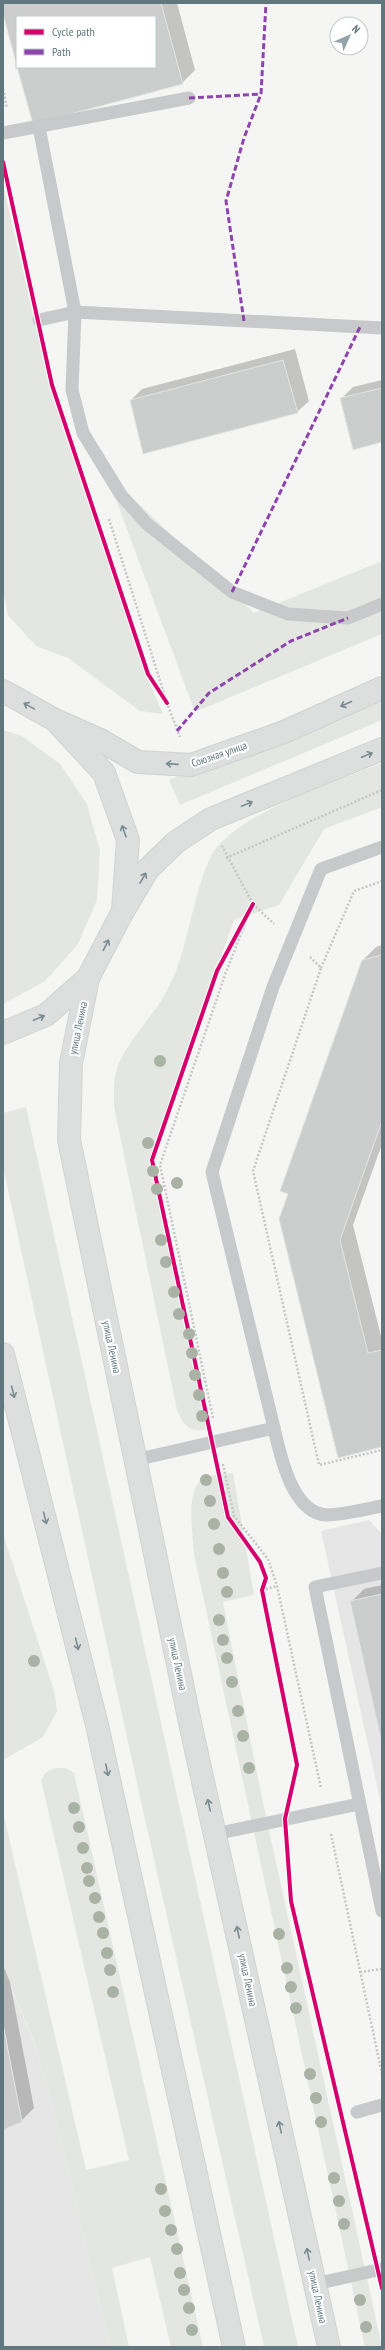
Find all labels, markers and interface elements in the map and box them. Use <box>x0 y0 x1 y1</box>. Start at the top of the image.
legend <box>16 16 156 68</box>
north arrow <box>329 16 369 56</box>
text: N <box>349 22 363 36</box>
text: Cycle path <box>52 24 95 39</box>
text: Path <box>52 44 70 59</box>
one-way arrow <box>23 701 35 709</box>
one-way arrow <box>341 701 353 708</box>
street label: Союзная улица <box>189 738 249 770</box>
one-way arrow <box>361 751 373 759</box>
one-way arrow <box>166 761 179 768</box>
one-way arrow <box>240 800 252 808</box>
one-way arrow <box>120 826 128 838</box>
one-way arrow <box>139 872 147 884</box>
one-way arrow <box>103 939 110 951</box>
street label: улица Ленина <box>66 1000 90 1056</box>
one-way arrow <box>32 1013 44 1021</box>
street label: улица Ленина <box>100 1319 124 1375</box>
one-way arrow <box>9 1385 17 1398</box>
one-way arrow <box>41 1511 49 1524</box>
street label: улица Ленина <box>166 1636 190 1692</box>
one-way arrow <box>73 1637 81 1650</box>
one-way arrow <box>104 1763 112 1776</box>
one-way arrow <box>204 1799 212 1812</box>
one-way arrow <box>233 1926 241 1939</box>
street label: улица Ленина <box>236 1952 260 2008</box>
one-way arrow <box>276 2121 284 2134</box>
one-way arrow <box>304 2248 312 2261</box>
street label: улица Ленина <box>306 2269 330 2325</box>

